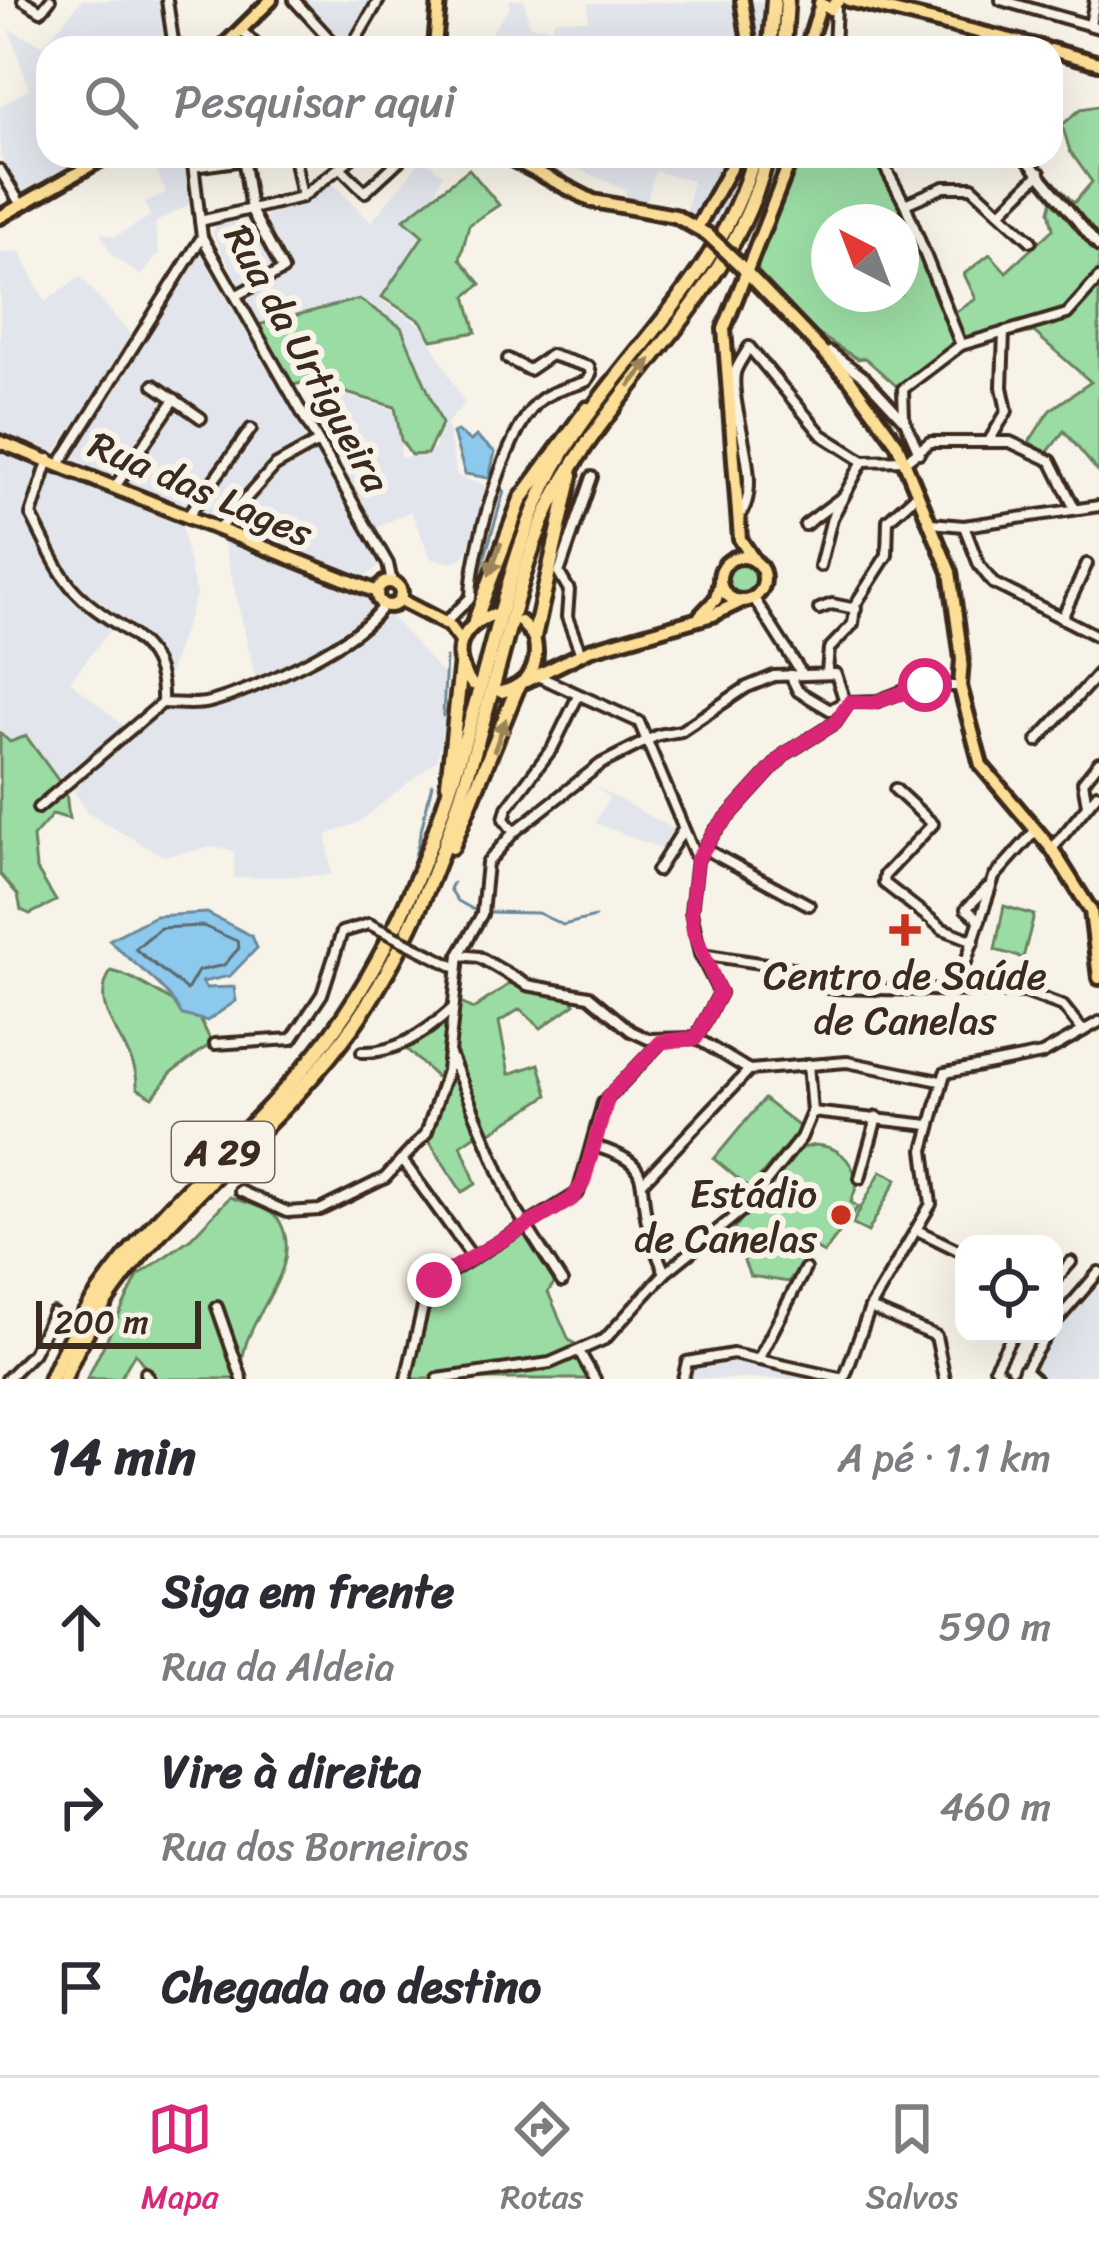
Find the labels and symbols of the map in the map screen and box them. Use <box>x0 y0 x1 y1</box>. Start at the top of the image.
north arrow <box>811 204 919 312</box>
street label: Rua da Urtigueira <box>205 211 410 506</box>
one-way arrow <box>627 357 653 388</box>
street label: Rua das Lages <box>78 410 325 567</box>
one-way arrow <box>485 542 504 578</box>
route start <box>898 658 952 712</box>
one-way arrow <box>492 717 511 753</box>
marker: Centro de Saúde de Canelas <box>889 914 921 946</box>
place label: Centro de Saúde de Canelas <box>763 941 1047 1055</box>
road number: A 29 <box>172 1122 274 1182</box>
place label: Estádio de Canelas <box>634 1159 818 1273</box>
marker: Estádio de Canelas <box>828 1202 854 1228</box>
route end <box>407 1253 461 1307</box>
scale bar <box>36 1295 201 1348</box>

